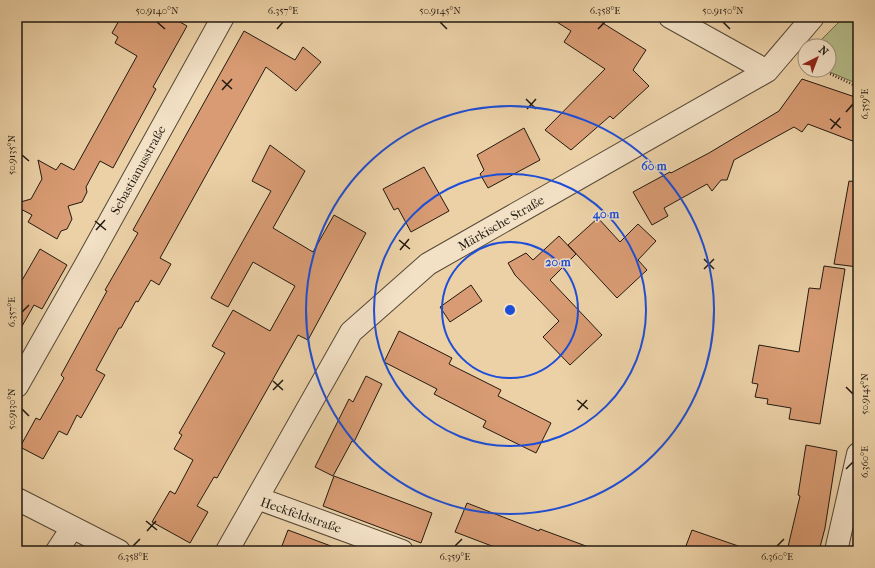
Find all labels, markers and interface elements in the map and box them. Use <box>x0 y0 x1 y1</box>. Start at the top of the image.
text: 50.9140°N <box>135 5 179 17</box>
text: 6.357°E <box>268 5 298 17</box>
text: 50.9145°N <box>419 5 461 17</box>
text: 6.358°E <box>590 5 620 17</box>
text: 50.9150°N <box>702 5 744 17</box>
north arrow <box>797 38 837 78</box>
text: N <box>816 43 831 59</box>
text: 6.359°E <box>859 89 871 119</box>
street label: Sebastianusstraße <box>107 122 169 217</box>
text: 50.9135°N <box>6 135 18 175</box>
text: 60 m <box>641 159 668 173</box>
street label: Märkische Straße <box>455 192 547 254</box>
text: 40 m <box>592 207 620 222</box>
text: 20 m <box>545 255 572 269</box>
text: 6.357°E <box>6 297 18 327</box>
centre of rings <box>503 303 517 317</box>
text: 50.9145°N <box>859 373 871 415</box>
text: 50.9130°N <box>6 388 18 430</box>
text: 6.360°E <box>859 446 871 478</box>
street label: Heckfeldstraße <box>259 494 344 536</box>
text: 6.358°E <box>118 551 148 563</box>
text: 6.359°E <box>440 551 470 563</box>
text: 6.360°E <box>761 551 793 563</box>

